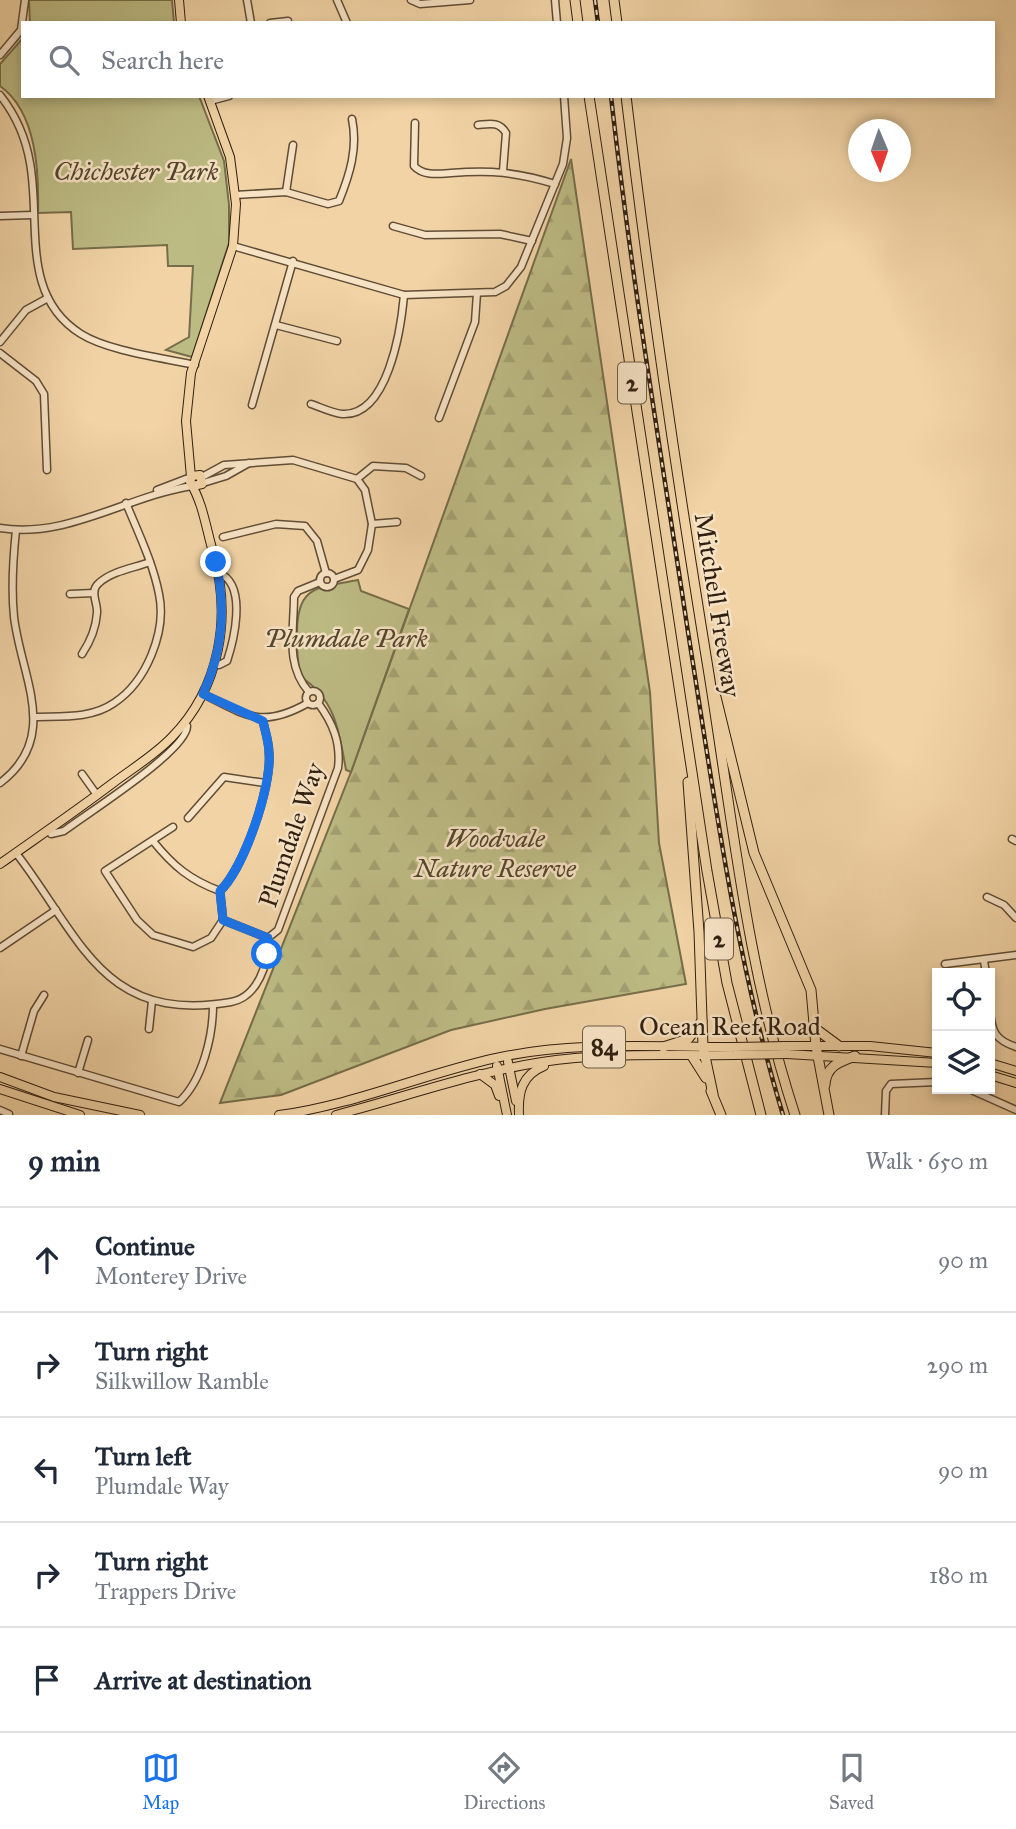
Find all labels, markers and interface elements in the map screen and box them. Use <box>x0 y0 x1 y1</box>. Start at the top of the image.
search box <box>21 21 995 98</box>
icon: search <box>45 41 83 79</box>
text: Search here <box>101 44 224 76</box>
north arrow <box>848 119 911 182</box>
park label: Chichester Park <box>53 155 219 187</box>
road number: 2 <box>618 362 646 404</box>
street label: Mitchell Freeway <box>688 511 748 700</box>
route end <box>200 546 231 577</box>
park label: Plumdale Park <box>264 622 428 654</box>
street label: Plumdale Way <box>251 758 331 912</box>
park label: Woodvale Nature Reserve <box>412 822 577 884</box>
road number: 2 <box>705 918 733 959</box>
route start <box>251 938 282 969</box>
map controls <box>932 968 995 1094</box>
button: locate <box>932 968 995 1031</box>
street label: Ocean Reef Road <box>639 1010 821 1042</box>
road number: 84 <box>583 1027 625 1068</box>
button: layers <box>932 1031 995 1094</box>
text: 9 min <box>28 1143 100 1179</box>
text: Walk · 650 m <box>866 1147 988 1175</box>
text: Continue <box>95 1230 195 1262</box>
icon: ahead <box>28 1241 66 1279</box>
text: 90 m <box>938 1246 988 1274</box>
text: Monterey Drive <box>95 1262 247 1290</box>
text: Turn right <box>95 1335 208 1367</box>
icon: right <box>28 1346 66 1384</box>
text: 290 m <box>927 1351 988 1379</box>
text: Silkwillow Ramble <box>95 1367 269 1395</box>
text: Turn left <box>95 1440 191 1472</box>
icon: left <box>28 1451 66 1489</box>
text: 90 m <box>938 1456 988 1484</box>
text: Plumdale Way <box>95 1472 229 1500</box>
text: Turn right <box>95 1545 208 1577</box>
icon: right <box>28 1556 66 1594</box>
text: 180 m <box>929 1561 988 1589</box>
text: Trappers Drive <box>95 1577 236 1605</box>
icon: arrive <box>28 1661 66 1699</box>
text: Arrive at destination <box>95 1664 312 1696</box>
tab: Map <box>142 1749 180 1814</box>
tab: Directions <box>463 1749 545 1814</box>
tab: Saved <box>829 1749 874 1814</box>

